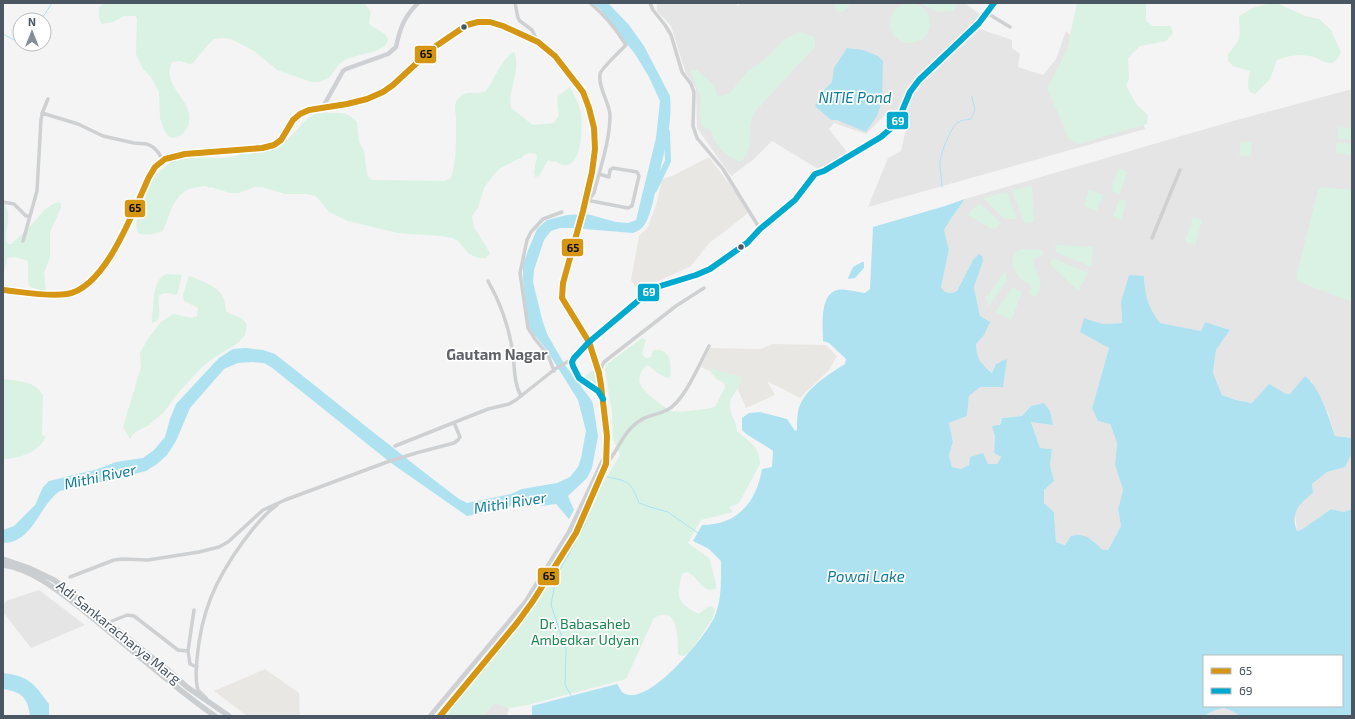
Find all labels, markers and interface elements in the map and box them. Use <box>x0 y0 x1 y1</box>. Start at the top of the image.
north arrow <box>12 12 52 52</box>
text: N <box>28 15 36 28</box>
unlabelled marker <box>459 22 469 32</box>
line badge: 65 <box>414 45 437 64</box>
text: 65 <box>420 47 432 60</box>
water label: NITIE Pond <box>818 88 892 106</box>
line badge: 69 <box>886 111 909 130</box>
text: 69 <box>892 114 904 127</box>
line badge: 65 <box>124 199 146 218</box>
text: 65 <box>129 201 141 214</box>
line badge: 65 <box>561 238 584 257</box>
text: 65 <box>567 241 579 254</box>
unlabelled marker <box>736 242 746 252</box>
line badge: 69 <box>637 283 660 302</box>
text: 69 <box>643 285 655 298</box>
district label: Gautam Nagar <box>446 345 548 363</box>
water label: Mithi River <box>62 459 139 492</box>
water label: Mithi River <box>472 487 549 517</box>
line badge: 65 <box>537 567 560 586</box>
water label: Powai Lake <box>827 567 905 585</box>
text: 65 <box>543 569 555 582</box>
street label: Adi Sankaracharya Marg <box>53 577 185 687</box>
park label: Dr. Babasaheb Ambedkar Udyan <box>531 615 639 648</box>
legend <box>1203 655 1343 707</box>
text: 65 <box>1239 663 1252 677</box>
text: 69 <box>1239 683 1253 697</box>

